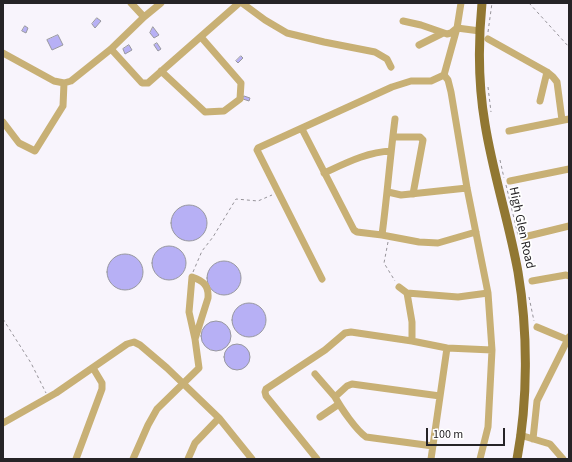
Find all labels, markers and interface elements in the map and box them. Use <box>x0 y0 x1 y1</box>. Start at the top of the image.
street label: High Glen Road <box>505 186 537 270</box>
scale bar <box>428 420 507 446</box>
text: 100 m <box>433 426 463 443</box>

